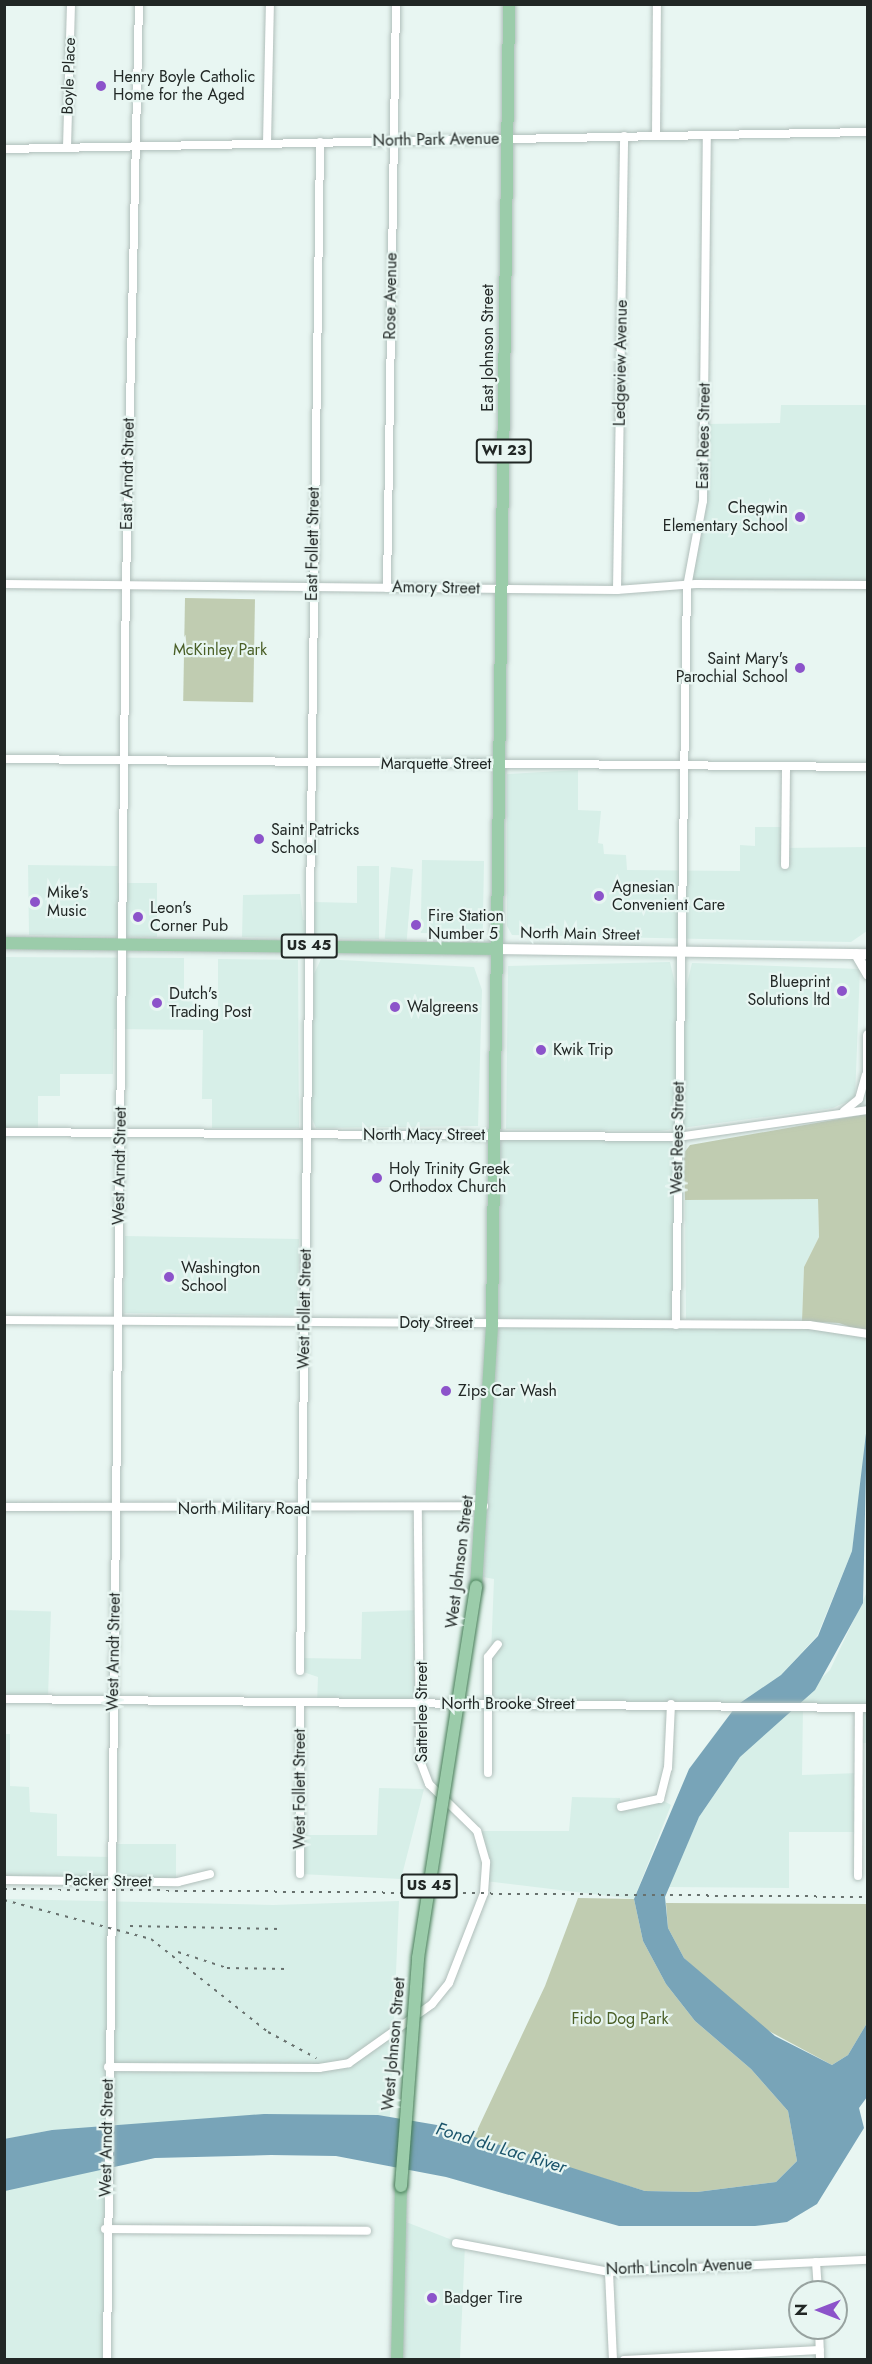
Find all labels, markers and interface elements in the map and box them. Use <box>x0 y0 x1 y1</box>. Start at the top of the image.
street label: Boyle Place <box>58 37 80 115</box>
place label: Henry Boyle Catholic Home for the Aged <box>113 67 255 105</box>
marker: Henry Boyle Catholic Home for the Aged <box>94 79 108 93</box>
street label: North Park Avenue <box>372 129 500 151</box>
street label: Rose Avenue <box>381 252 401 340</box>
street label: East Johnson Street <box>478 284 498 412</box>
street label: Ledgeview Avenue <box>610 300 632 426</box>
street label: East Rees Street <box>693 383 715 489</box>
street label: East Arndt Street <box>117 418 139 530</box>
road number: WI 23 <box>476 439 532 463</box>
street label: East Follett Street <box>302 487 324 601</box>
place label: Chegwin Elementary School <box>663 498 788 536</box>
marker: Chegwin Elementary School <box>793 510 807 524</box>
street label: Amory Street <box>392 578 480 598</box>
park label: McKinley Park <box>173 640 267 660</box>
place label: Saint Mary's Parochial School <box>676 649 788 687</box>
marker: Saint Mary's Parochial School <box>793 661 807 675</box>
street label: Marquette Street <box>381 754 491 774</box>
place label: Saint Patricks School <box>271 820 359 858</box>
marker: Saint Patricks School <box>252 832 266 846</box>
place label: Agnesian Convenient Care <box>612 877 725 915</box>
place label: Mike's Music <box>47 883 88 921</box>
marker: Agnesian Convenient Care <box>590 887 608 905</box>
marker: Mike's Music <box>28 895 42 909</box>
place label: Leon's Corner Pub <box>150 898 228 936</box>
place label: Fire Station Number 5 <box>428 906 504 944</box>
marker: Leon's Corner Pub <box>131 910 145 924</box>
marker: Fire Station Number 5 <box>409 918 423 932</box>
street label: North Main Street <box>520 923 640 945</box>
road number: US 45 <box>280 934 338 958</box>
place label: Blueprint Solutions ltd <box>747 972 830 1010</box>
place label: Dutch's Trading Post <box>169 984 251 1022</box>
marker: Blueprint Solutions ltd <box>835 984 849 998</box>
marker: Dutch's Trading Post <box>150 996 164 1010</box>
place label: Walgreens <box>407 997 478 1017</box>
marker: Walgreens <box>388 1000 402 1014</box>
place label: Kwik Trip <box>553 1040 613 1060</box>
marker: Kwik Trip <box>534 1043 548 1057</box>
street label: West Rees Street <box>667 1081 689 1195</box>
street label: West Arndt Street <box>109 1107 131 1225</box>
street label: North Macy Street <box>363 1125 485 1145</box>
place label: Holy Trinity Greek Orthodox Church <box>389 1159 510 1197</box>
marker: Holy Trinity Greek Orthodox Church <box>370 1171 384 1185</box>
street label: West Follett Street <box>294 1249 316 1369</box>
place label: Washington School <box>181 1258 260 1296</box>
marker: Washington School <box>162 1270 176 1284</box>
street label: Doty Street <box>399 1313 473 1333</box>
place label: Zips Car Wash <box>458 1381 557 1401</box>
marker: Zips Car Wash <box>439 1384 453 1398</box>
street label: West Johnson Street <box>442 1494 478 1630</box>
street label: North Military Road <box>178 1499 310 1519</box>
street label: West Arndt Street <box>103 1593 125 1711</box>
street label: Satterlee Street <box>412 1661 432 1763</box>
street label: North Brooke Street <box>441 1694 575 1714</box>
street label: West Follett Street <box>290 1729 310 1849</box>
street label: Packer Street <box>64 1871 152 1891</box>
road number: US 45 <box>400 1874 458 1898</box>
street label: West Johnson Street <box>379 1977 409 2111</box>
park label: Fido Dog Park <box>572 2009 668 2029</box>
street label: West Arndt Street <box>96 2079 118 2197</box>
water label: Fond du Lac River <box>433 2118 569 2178</box>
street label: North Lincoln Avenue <box>605 2255 753 2279</box>
north arrow <box>788 2280 848 2340</box>
place label: Badger Tire <box>444 2288 522 2308</box>
marker: Badger Tire <box>425 2291 439 2305</box>
text: N <box>790 2304 813 2316</box>

